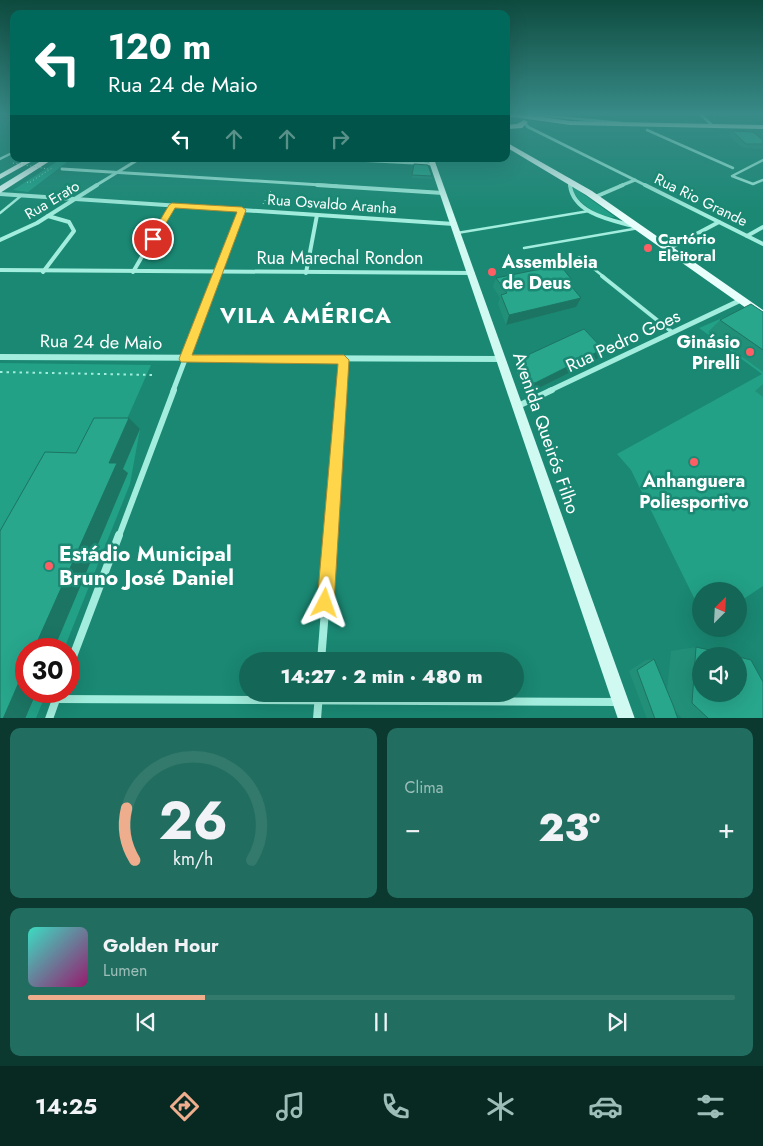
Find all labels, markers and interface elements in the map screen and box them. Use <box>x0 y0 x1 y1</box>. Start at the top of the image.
text: 120 m <box>108 22 211 72</box>
icon: left <box>25 30 90 95</box>
text: Rua 24 de Maio <box>108 68 258 100</box>
icon: left <box>167 125 195 153</box>
icon: ahead <box>220 125 248 153</box>
icon: ahead <box>273 125 301 153</box>
icon: right <box>326 125 354 153</box>
street label: Rua Rio Grande <box>651 168 752 232</box>
street label: Rua Erato <box>20 175 84 225</box>
street label: Rua Osvaldo Aranha <box>267 189 397 219</box>
pin <box>132 218 174 260</box>
icon: arrive <box>139 225 167 253</box>
place label: Cartório Eleitoral <box>658 228 716 267</box>
marker: Cartório Eleitoral <box>642 242 654 254</box>
street label: Rua Marechal Rondon <box>256 245 424 271</box>
place label: Assembleia de Deus <box>501 249 598 296</box>
marker: Assembleia de Deus <box>486 266 498 278</box>
district label: VILA AMÉRICA <box>219 299 392 331</box>
street label: Rua Pedro Goes <box>561 303 685 379</box>
street label: Rua 24 de Maio <box>40 328 163 356</box>
place label: Ginásio Pirelli <box>676 329 740 376</box>
marker: Ginásio Pirelli <box>744 346 756 358</box>
street label: Avenida Queirós Filho <box>506 349 586 518</box>
marker: Anhanguera Poliesportivo <box>688 456 700 468</box>
place label: Anhanguera Poliesportivo <box>639 468 749 515</box>
place label: Estádio Municipal Bruno José Daniel <box>59 539 234 593</box>
marker: Estádio Municipal Bruno José Daniel <box>43 560 55 572</box>
position arrow <box>298 576 350 628</box>
north arrow <box>692 582 748 638</box>
map controls <box>692 582 747 702</box>
speed limit sign: 30 <box>15 638 80 703</box>
button: sound <box>692 647 747 702</box>
text: 14:27 · 2 min · 480 m <box>280 663 483 690</box>
text: Clima <box>405 776 443 799</box>
text: 26 <box>159 783 228 859</box>
text: 23° <box>538 800 600 855</box>
text: − <box>405 808 421 849</box>
text: + <box>718 808 735 849</box>
text: km/h <box>173 846 213 872</box>
text: Golden Hour <box>103 932 219 959</box>
text: Lumen <box>103 959 147 982</box>
icon: previous <box>132 1008 160 1036</box>
icon: pause <box>367 1008 395 1036</box>
icon: next <box>603 1008 631 1036</box>
icon: directions <box>167 1089 202 1124</box>
icon: music <box>273 1089 308 1124</box>
icon: phone <box>378 1089 413 1124</box>
icon: climate <box>483 1089 518 1124</box>
icon: car <box>588 1089 623 1124</box>
icon: filters <box>693 1089 728 1124</box>
text: 14:25 <box>35 1090 97 1122</box>

